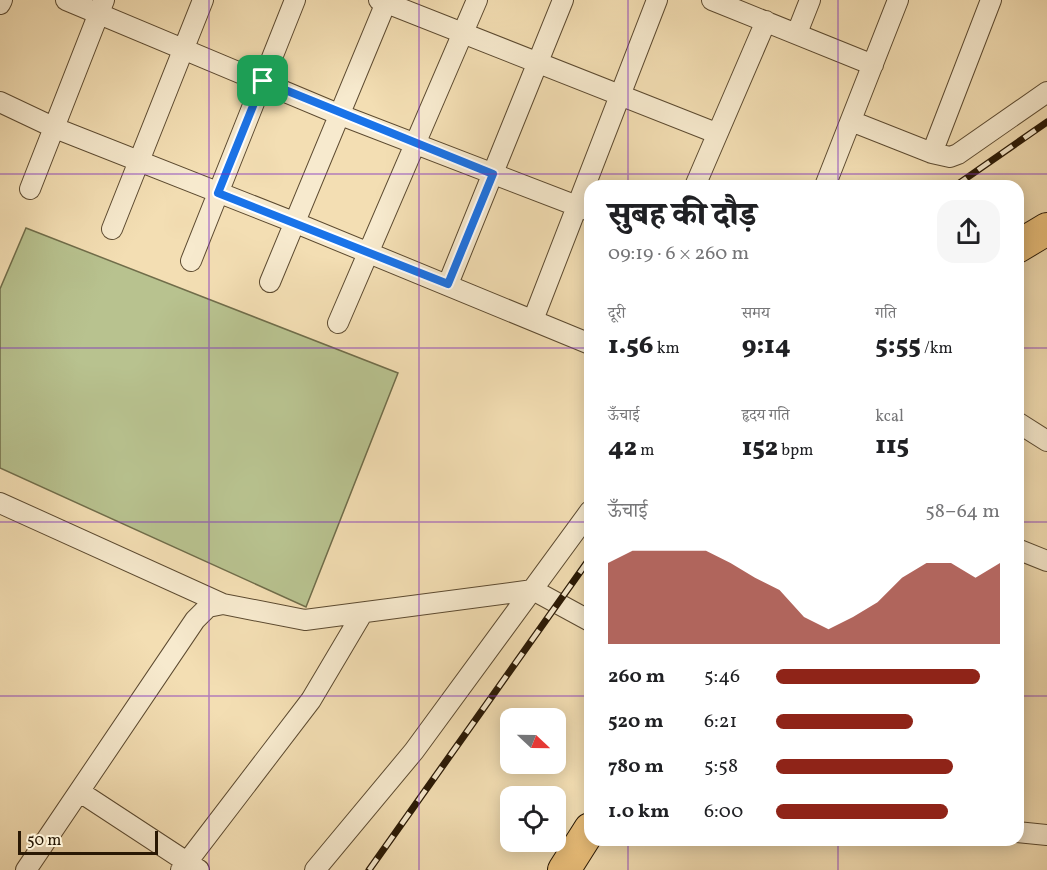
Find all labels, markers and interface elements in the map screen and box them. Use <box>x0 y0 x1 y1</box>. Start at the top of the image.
pin <box>237 55 288 106</box>
icon: arrive <box>246 64 279 97</box>
text: सुबह की दौड़ <box>608 194 757 240</box>
button: share <box>937 200 1000 263</box>
text: 09:19 · 6 × 260 m <box>608 240 749 268</box>
text: दूरी <box>608 303 625 325</box>
text: समय <box>742 303 770 325</box>
text: गति <box>875 303 896 325</box>
text: 1.56 <box>608 328 654 364</box>
text: 9:14 <box>742 328 791 364</box>
text: 5:55 <box>875 328 921 364</box>
text: km <box>654 338 680 360</box>
text: /km <box>921 338 953 360</box>
text: ऊँचाई <box>608 405 640 427</box>
text: हृदय गति <box>742 405 790 427</box>
text: kcal <box>875 406 904 428</box>
text: 115 <box>875 428 909 464</box>
text: 42 <box>608 430 637 466</box>
text: 152 <box>742 430 778 466</box>
text: m <box>637 440 654 462</box>
text: bpm <box>778 440 813 462</box>
text: ऊँचाई <box>608 498 647 526</box>
text: 58–64 m <box>925 498 1000 526</box>
text: 260 m <box>608 663 665 691</box>
text: 5:46 <box>704 663 740 691</box>
north arrow <box>500 708 566 774</box>
map controls <box>500 708 566 852</box>
text: 520 m <box>608 708 664 736</box>
text: 6:21 <box>704 708 737 736</box>
text: 780 m <box>608 753 664 781</box>
text: 5:58 <box>704 753 738 781</box>
button: locate <box>500 786 566 852</box>
text: 1.0 km <box>608 798 670 826</box>
text: 6:00 <box>704 798 743 826</box>
scale bar <box>18 828 158 856</box>
text: 50 m <box>27 830 61 852</box>

